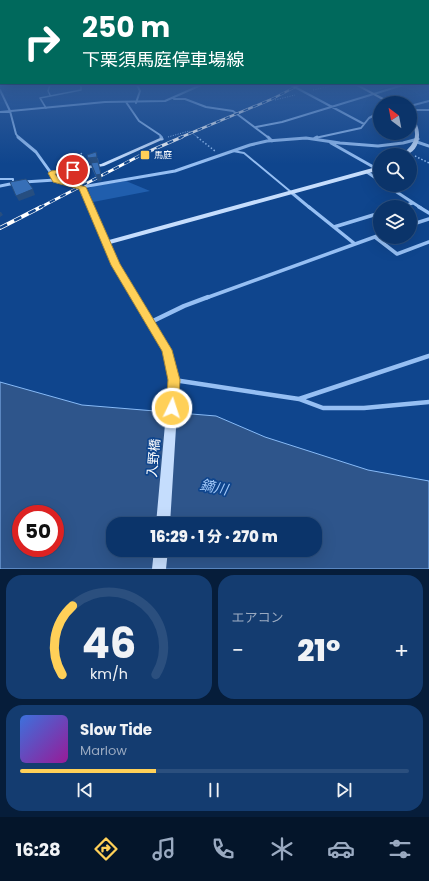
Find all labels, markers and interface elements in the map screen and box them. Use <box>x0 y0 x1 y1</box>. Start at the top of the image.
text: 250 m <box>82 8 170 47</box>
icon: right <box>16 16 68 68</box>
text: 下栗須馬庭停車場線 <box>82 47 244 72</box>
north arrow <box>373 96 417 140</box>
map controls <box>373 96 417 244</box>
button: search <box>373 148 417 192</box>
marker: 馬庭 <box>139 149 151 161</box>
place label: 馬庭 <box>154 149 172 161</box>
pin <box>56 153 90 187</box>
icon: arrive <box>62 159 84 181</box>
button: layers <box>373 200 417 244</box>
position arrow <box>151 387 193 429</box>
street label: 入野橋 <box>142 438 165 478</box>
water label: 鏑川 <box>198 475 232 500</box>
speed limit sign: 50 <box>12 505 64 557</box>
text: 16:29 · 1 分 · 270 m <box>150 526 278 547</box>
text: エアコン <box>232 608 284 627</box>
text: 46 <box>81 614 136 673</box>
text: 21° <box>297 629 340 672</box>
text: − <box>232 635 244 666</box>
text: + <box>394 635 409 666</box>
text: km/h <box>90 664 128 684</box>
text: Slow Tide <box>80 719 152 740</box>
text: Marlow <box>80 741 127 760</box>
icon: previous <box>74 779 96 801</box>
icon: pause <box>203 779 225 801</box>
icon: next <box>333 779 355 801</box>
icon: directions <box>92 835 120 863</box>
icon: music <box>150 835 178 863</box>
icon: phone <box>209 835 237 863</box>
icon: climate <box>268 835 296 863</box>
icon: car <box>327 835 355 863</box>
icon: filters <box>386 835 414 863</box>
text: 16:28 <box>15 837 61 862</box>

